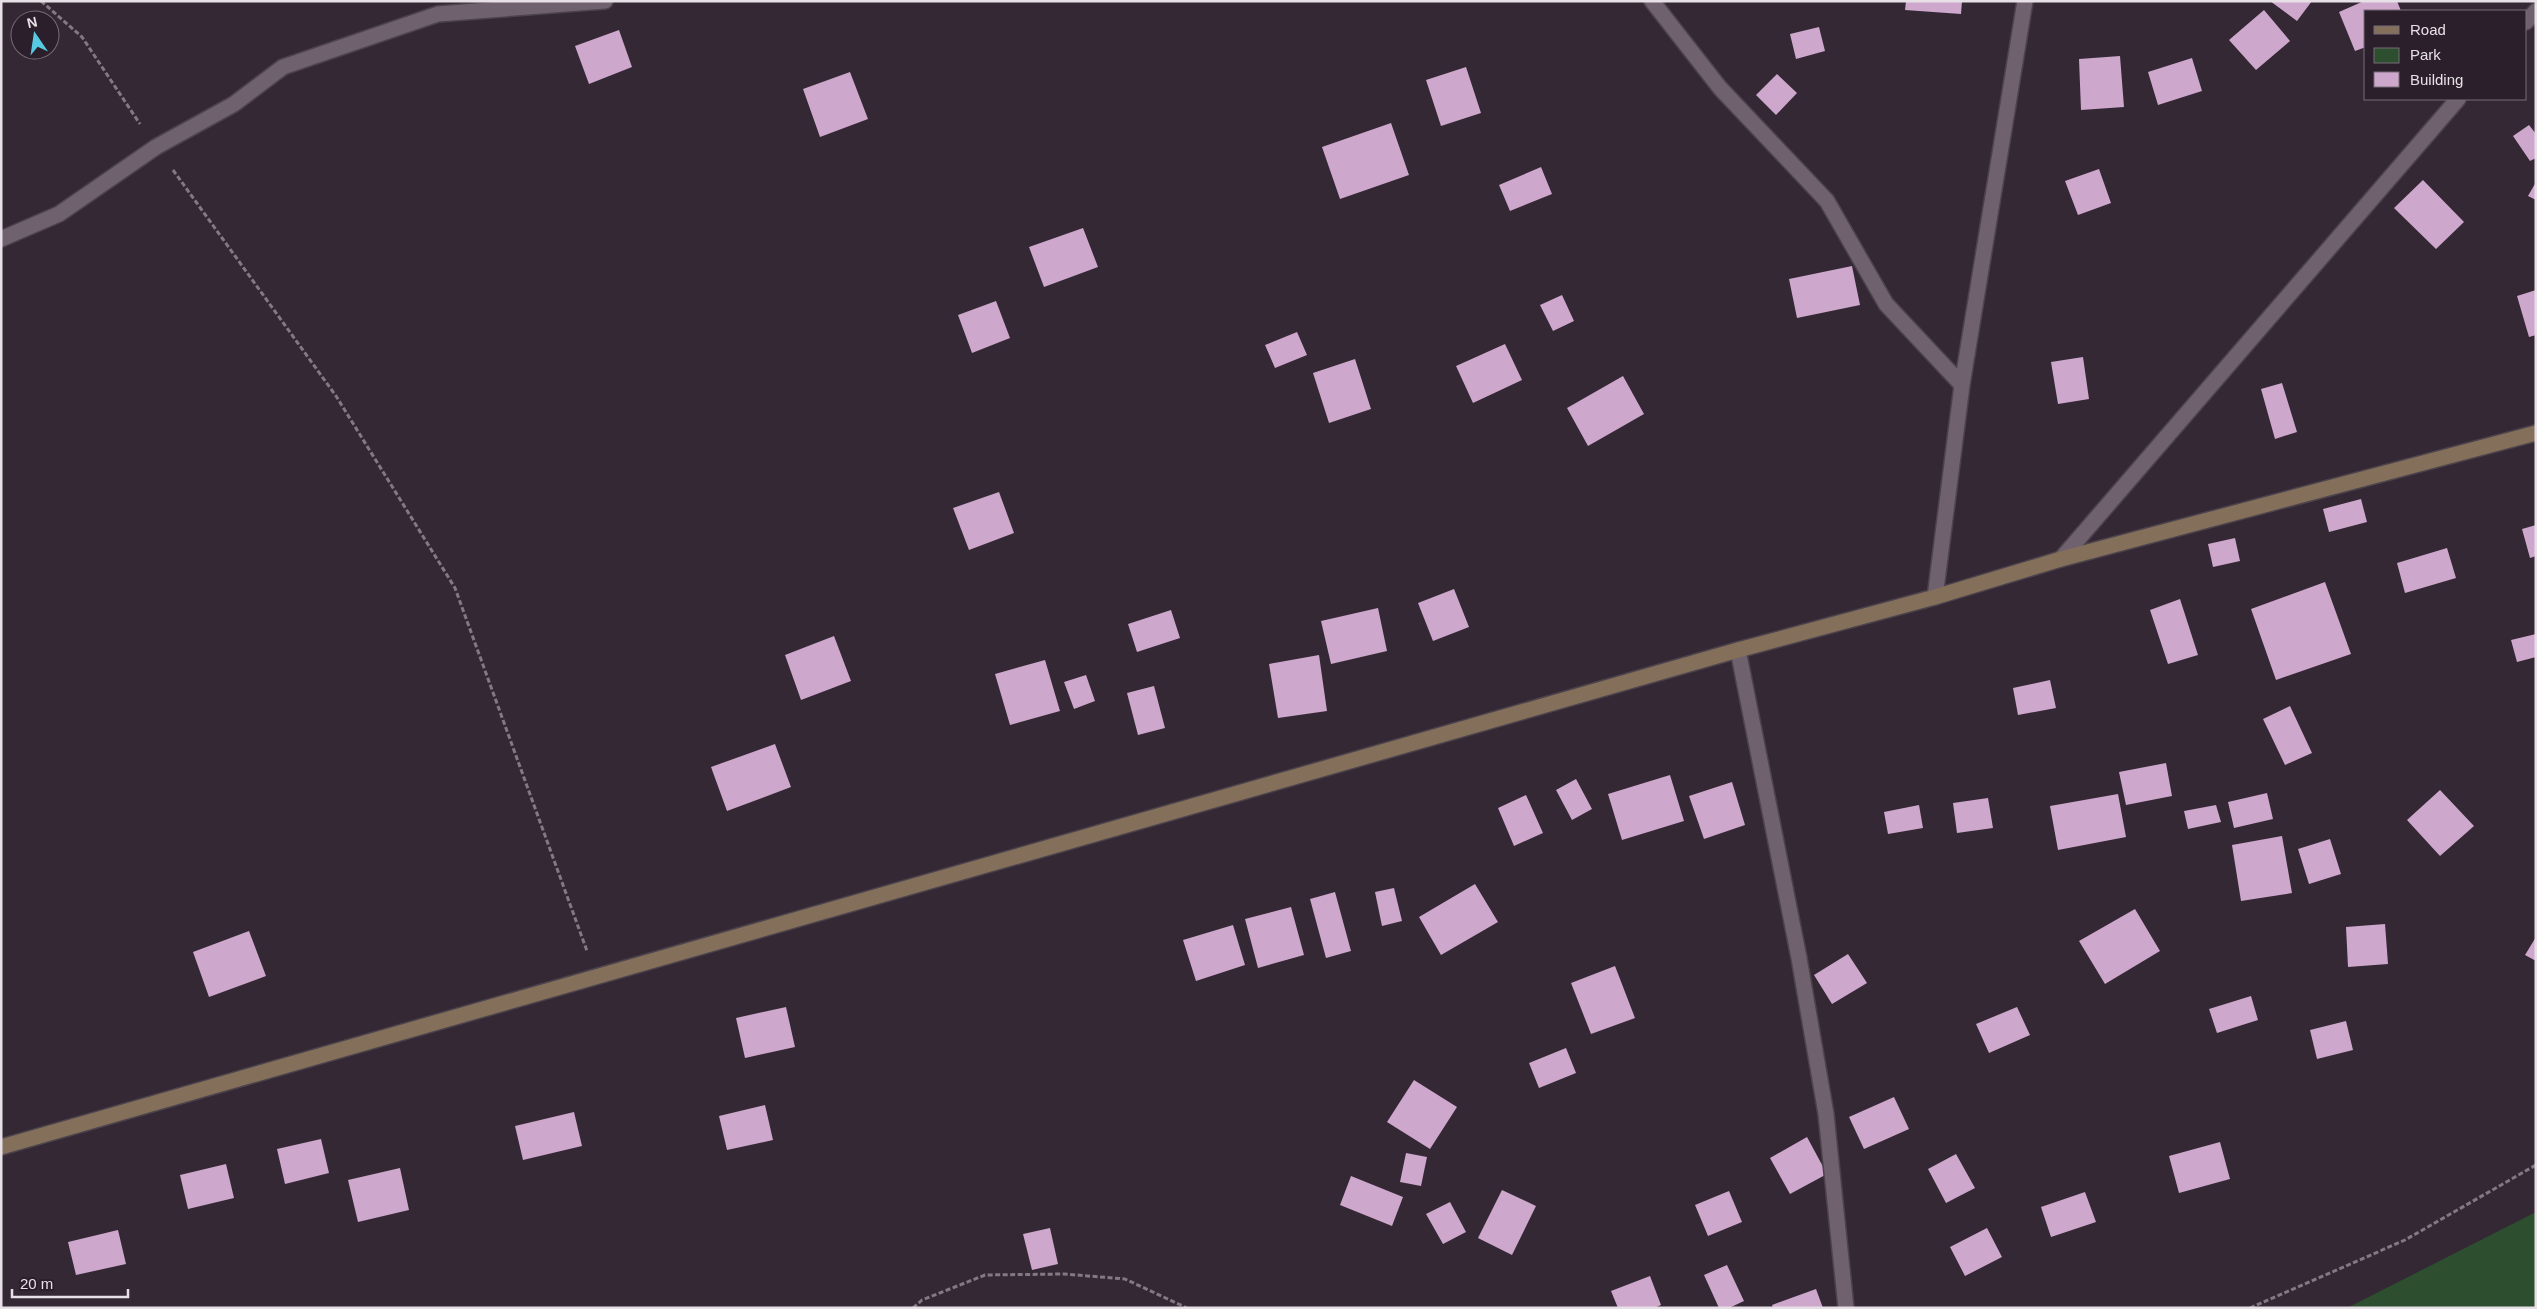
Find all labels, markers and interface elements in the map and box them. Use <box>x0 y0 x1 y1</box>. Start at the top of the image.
north arrow <box>10 10 60 60</box>
legend <box>2364 10 2527 100</box>
text: N <box>25 13 39 31</box>
text: Road <box>2410 21 2446 38</box>
text: Park <box>2410 46 2441 63</box>
text: Building <box>2410 71 2463 88</box>
scale bar <box>12 1266 129 1298</box>
text: 20 m <box>20 1275 53 1292</box>

